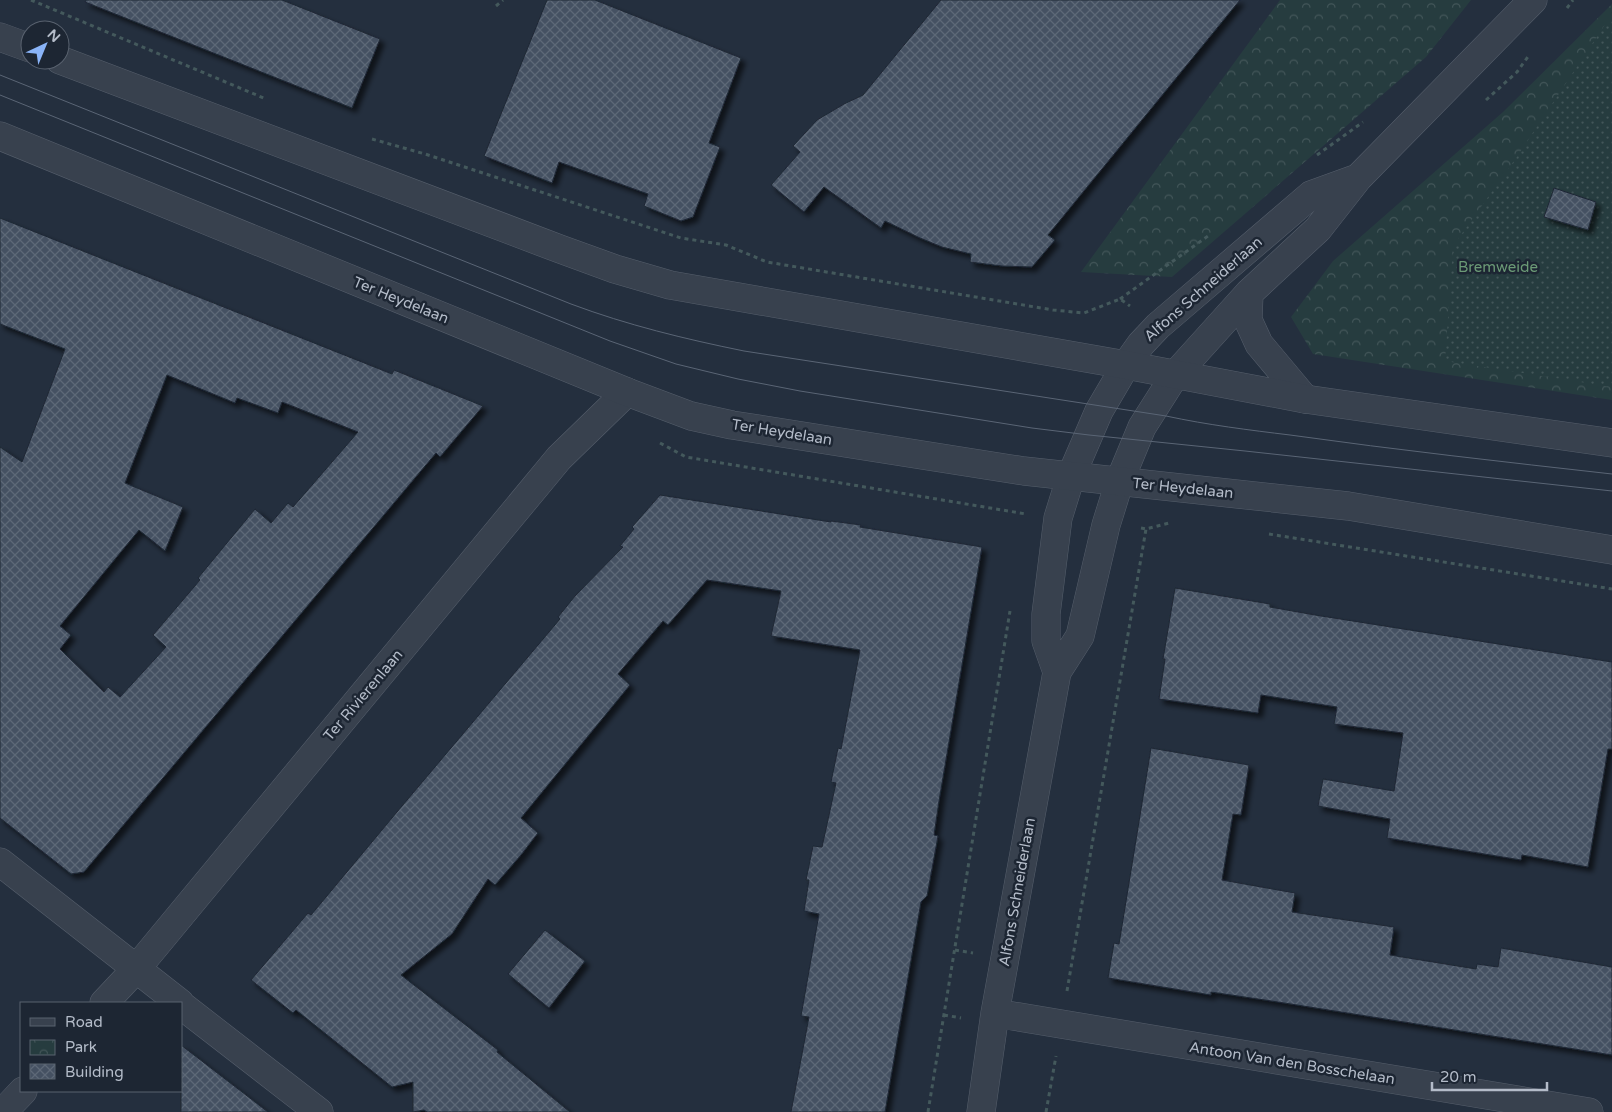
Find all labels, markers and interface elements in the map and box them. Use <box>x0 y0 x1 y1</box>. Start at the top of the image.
north arrow <box>20 20 70 70</box>
text: N <box>44 26 64 46</box>
street label: Alfons Schneiderlaan <box>1140 233 1266 345</box>
park label: Bremweide <box>1458 258 1538 276</box>
street label: Ter Heydelaan <box>351 273 451 327</box>
street label: Ter Heydelaan <box>730 415 834 449</box>
street label: Ter Heydelaan <box>1132 474 1234 502</box>
street label: Ter Rivierenlaan <box>320 646 406 744</box>
street label: Alfons Schneiderlaan <box>995 816 1039 968</box>
legend <box>20 1002 182 1092</box>
text: Road <box>65 1013 103 1031</box>
text: Park <box>65 1038 97 1056</box>
street label: Antoon Van den Bosschelaan <box>1188 1038 1396 1088</box>
scale bar <box>1432 1060 1547 1092</box>
text: Building <box>65 1063 124 1081</box>
text: 20 m <box>1440 1068 1477 1086</box>

